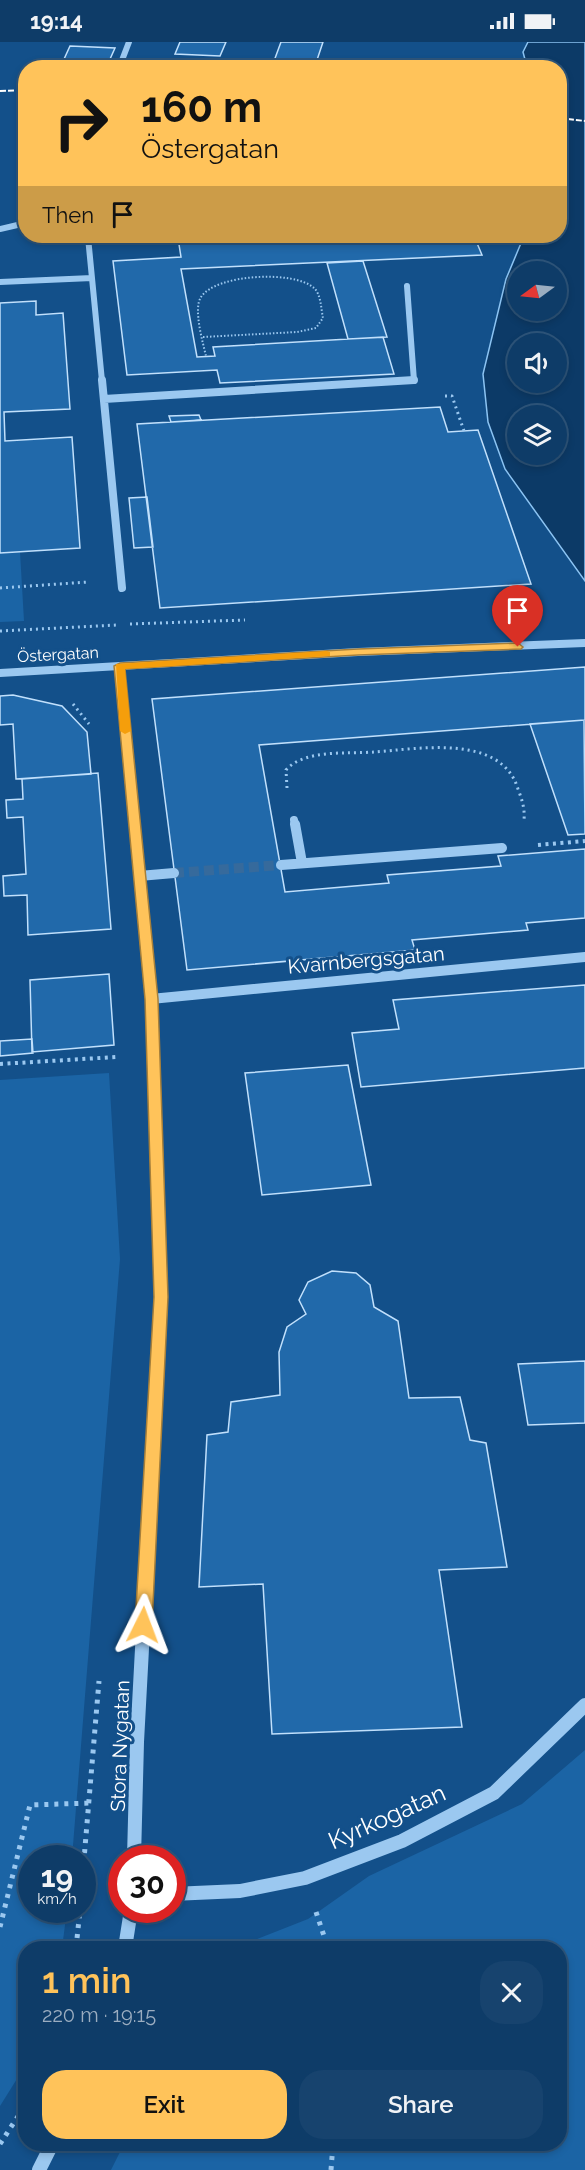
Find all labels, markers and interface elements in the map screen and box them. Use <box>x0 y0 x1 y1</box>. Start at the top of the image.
text: 19:14 <box>30 8 83 34</box>
text: 160 m <box>141 83 262 132</box>
icon: right <box>42 84 120 162</box>
text: Östergatan <box>141 133 279 164</box>
icon: arrive <box>106 198 139 231</box>
text: Then <box>42 202 94 228</box>
north arrow <box>507 261 567 321</box>
map controls <box>507 261 567 465</box>
button: sound <box>507 333 567 393</box>
button: layers <box>507 405 567 465</box>
pin <box>492 585 543 647</box>
icon: arrive <box>501 594 534 627</box>
street label: Östergatan <box>17 642 99 666</box>
street label: Kvarnbergsgatan <box>287 941 445 979</box>
position arrow <box>111 1593 175 1657</box>
street label: Stora Nygatan <box>106 1680 134 1812</box>
street label: Kyrkogatan <box>324 1778 450 1855</box>
speed limit sign: 30 <box>108 1845 186 1923</box>
text: 19 <box>41 1859 73 1894</box>
text: km/h <box>37 1890 77 1908</box>
text: 1 min <box>42 1959 131 2001</box>
button: close <box>480 1961 543 2024</box>
text: 220 m · 19:15 <box>42 2003 156 2027</box>
button: Exit <box>42 2070 287 2139</box>
button: Share <box>299 2070 543 2139</box>

